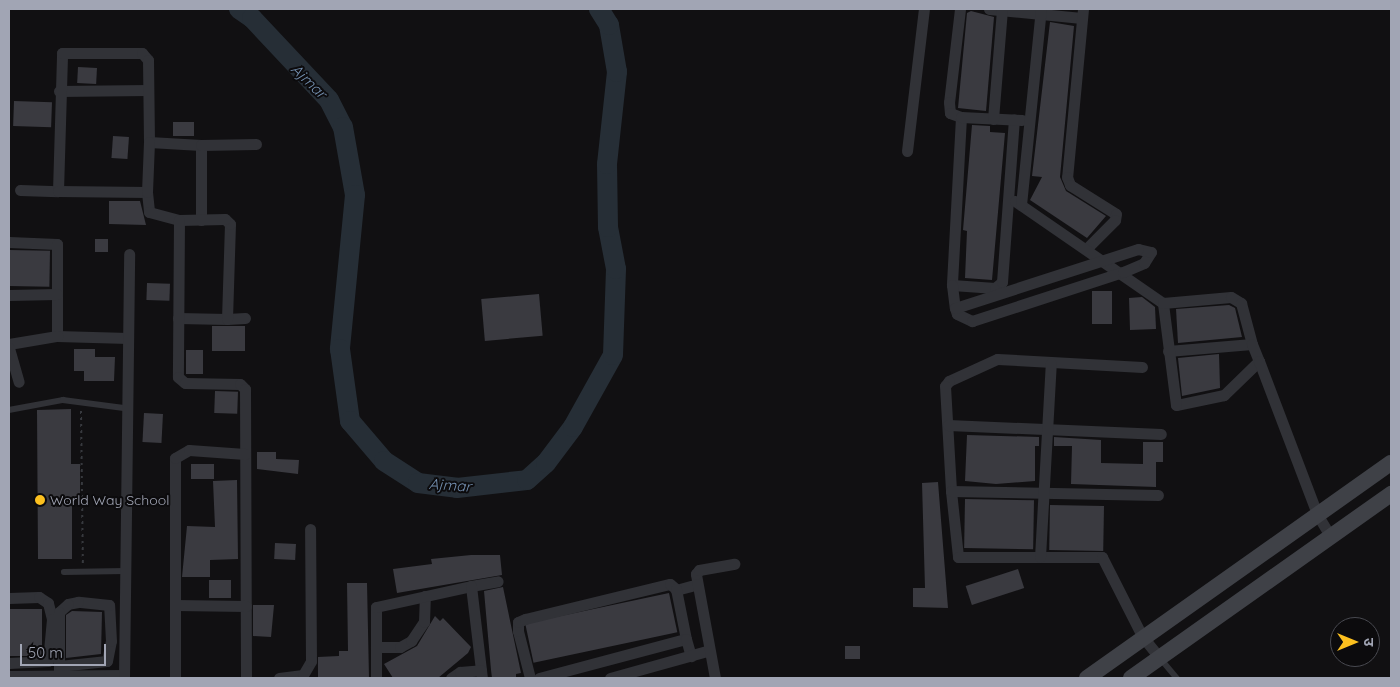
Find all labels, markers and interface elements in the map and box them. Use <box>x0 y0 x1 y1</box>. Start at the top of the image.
water label: Ajmar <box>288 60 330 102</box>
water label: Ajmar <box>428 475 472 495</box>
place label: World Way School <box>50 492 169 508</box>
marker: World Way School <box>34 494 46 506</box>
north arrow <box>1330 617 1380 667</box>
scale bar <box>22 634 109 666</box>
text: उ <box>1360 638 1378 646</box>
text: 50 m <box>28 643 63 662</box>

